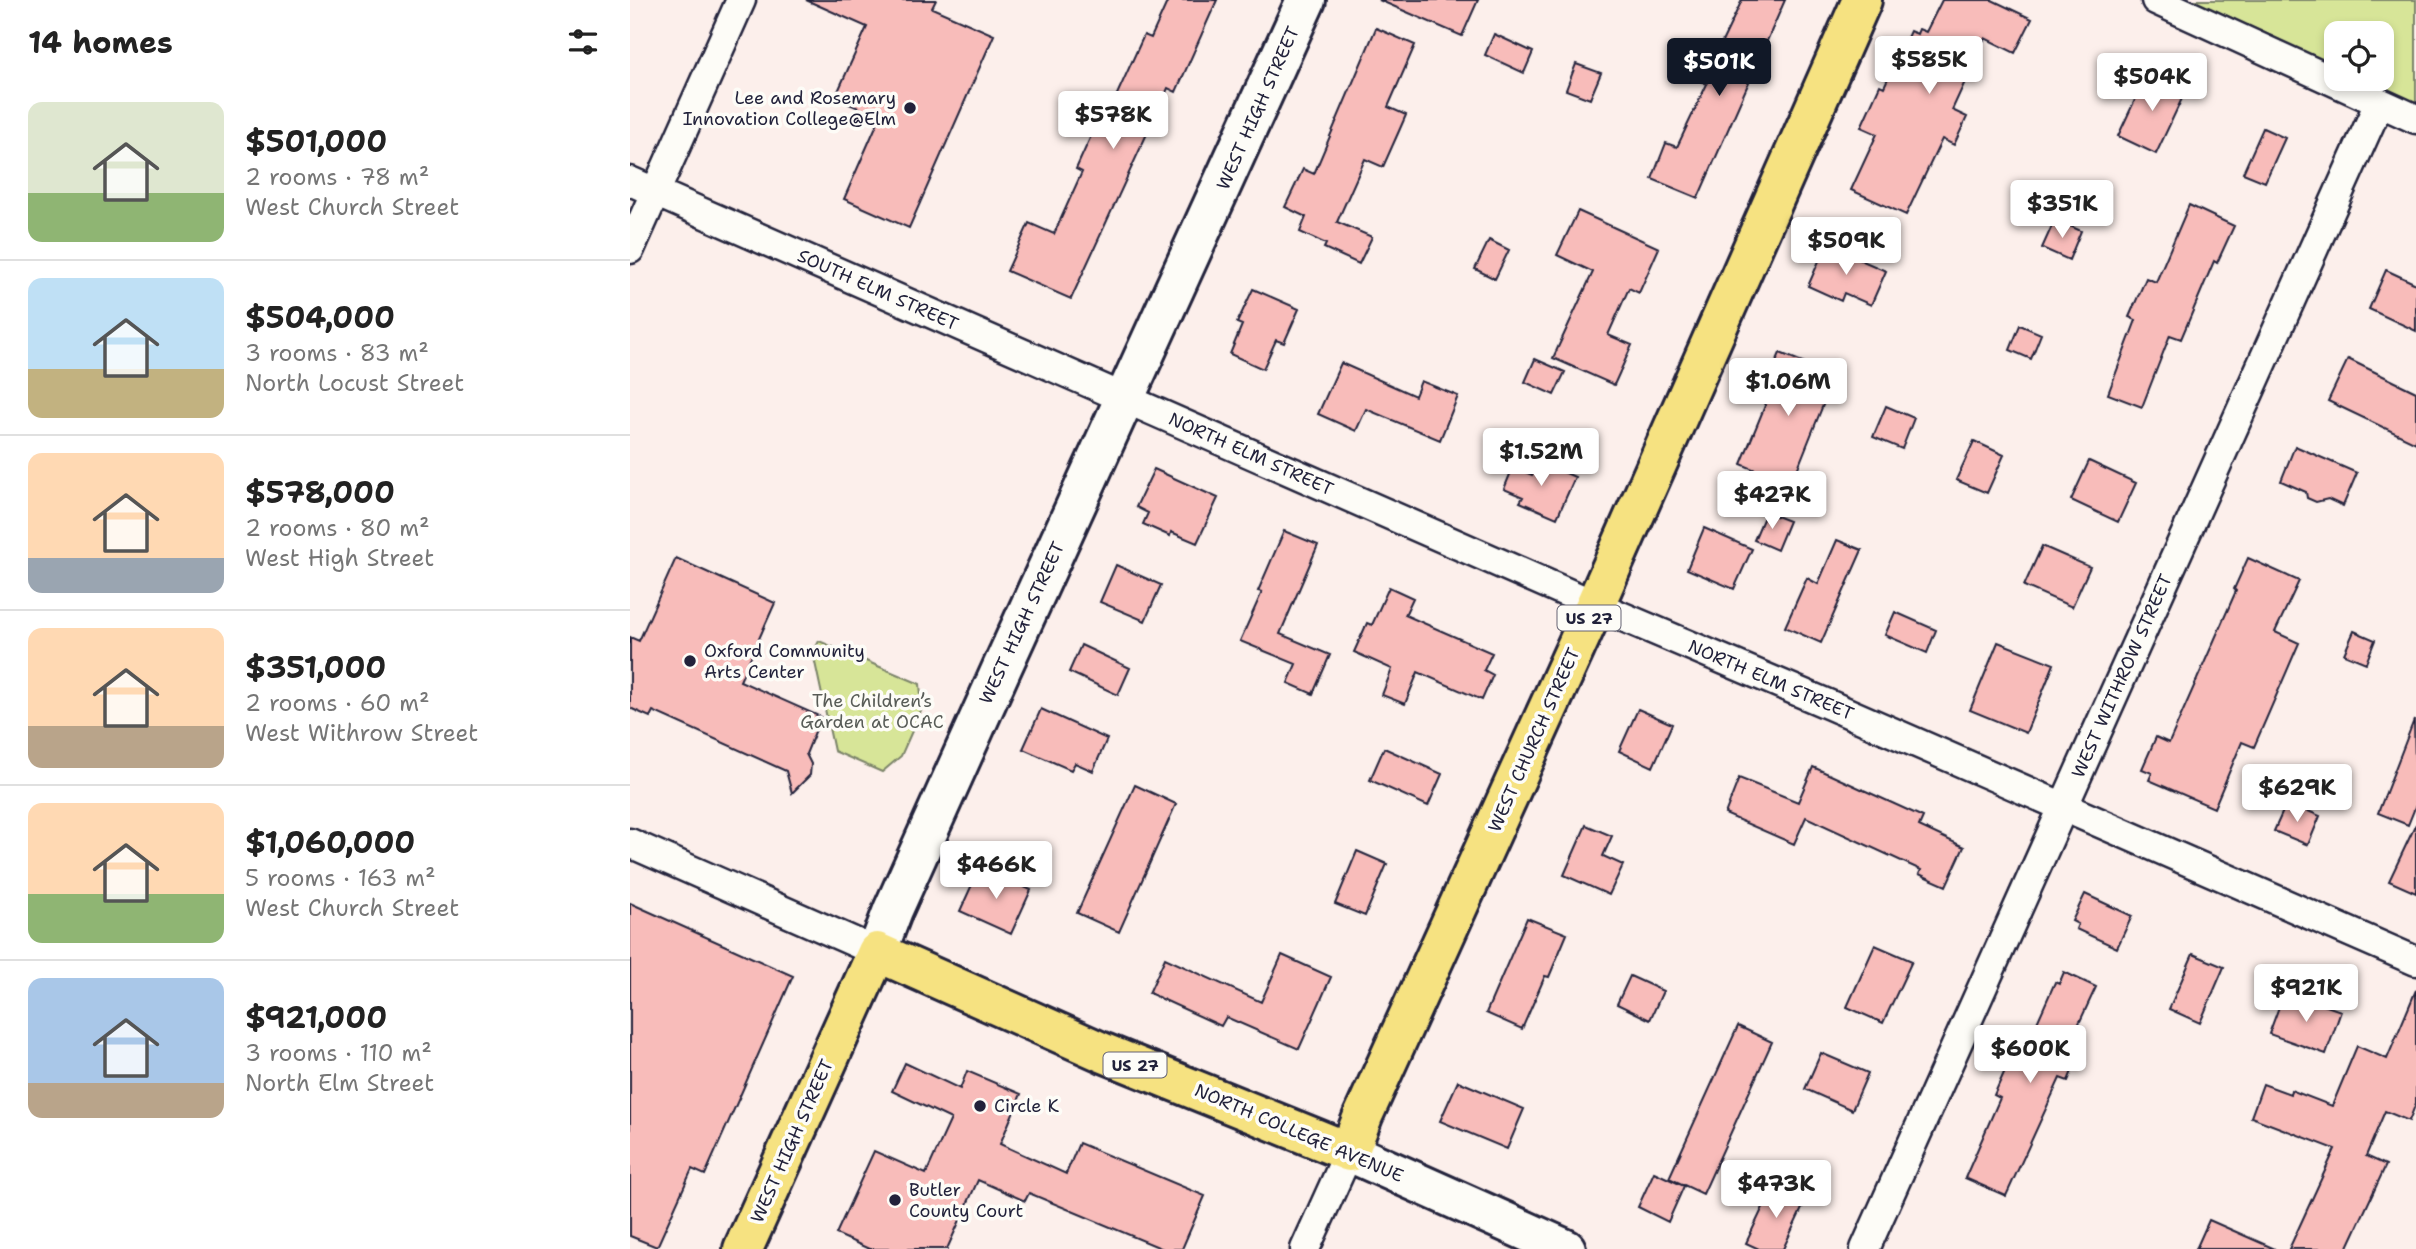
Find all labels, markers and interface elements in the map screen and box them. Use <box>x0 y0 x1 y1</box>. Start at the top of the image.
map controls <box>2324 21 2394 91</box>
button: locate <box>2324 21 2394 91</box>
text: 14 homes <box>28 22 173 63</box>
street label: WEST HIGH STREET <box>1211 22 1305 194</box>
icon: filters <box>564 23 602 61</box>
pin: $585K <box>1880 36 1978 96</box>
pin: $501K <box>1670 38 1768 98</box>
text: $585K <box>1891 44 1967 74</box>
text: $501K <box>1683 46 1755 76</box>
pin: $504K <box>2103 54 2201 113</box>
text: $504K <box>2113 61 2191 91</box>
place label: Lee and Rosemary Innovation College@Elm <box>683 86 896 131</box>
pin: $578K <box>1064 92 1162 151</box>
text: $578K <box>1074 99 1152 129</box>
marker: Lee and Rosemary Innovation College@Elm <box>902 100 918 116</box>
text: $501,000 <box>245 121 387 162</box>
icon: home <box>84 130 168 214</box>
text: 2 rooms · 78 m² <box>245 162 429 192</box>
pin: $351K <box>2013 180 2111 240</box>
text: $351K <box>2026 188 2098 218</box>
text: West Church Street <box>245 192 459 222</box>
pin: $509K <box>1797 218 1895 277</box>
text: $509K <box>1807 225 1885 255</box>
street label: SOUTH ELM STREET <box>794 244 962 336</box>
text: $504,000 <box>245 297 395 338</box>
icon: home <box>84 306 168 390</box>
text: 3 rooms · 83 m² <box>245 338 429 368</box>
pin: $1.06M <box>1731 358 1845 418</box>
text: $1.06M <box>1745 366 1831 396</box>
text: North Locust Street <box>245 368 464 398</box>
street label: NORTH ELM STREET <box>1165 407 1337 501</box>
pin: $1.52M <box>1484 428 1598 488</box>
text: $1.52M <box>1499 436 1583 466</box>
text: $578,000 <box>245 472 395 513</box>
pin: $427K <box>1723 472 1821 531</box>
text: $427K <box>1733 479 1811 509</box>
icon: home <box>84 481 168 565</box>
text: 2 rooms · 80 m² <box>245 513 430 543</box>
street label: WEST HIGH STREET <box>974 538 1070 708</box>
text: West High Street <box>245 543 434 573</box>
street label: WEST WITHROW STREET <box>2066 570 2178 782</box>
road number: US 27 <box>1558 606 1620 631</box>
street label: NORTH ELM STREET <box>1684 634 1858 726</box>
place label: Oxford Community Arts Center <box>704 639 865 684</box>
street label: WEST CHURCH STREET <box>1482 644 1586 836</box>
text: $351,000 <box>245 647 386 688</box>
marker: Oxford Community Arts Center <box>682 653 698 669</box>
icon: home <box>84 656 168 740</box>
text: 2 rooms · 60 m² <box>245 688 430 718</box>
park label: The Children’s Garden at OCAC <box>800 689 944 734</box>
text: West Withrow Street <box>245 718 478 748</box>
pin: $629K <box>2248 764 2346 824</box>
text: $629K <box>2258 772 2336 802</box>
text: $1,060,000 <box>245 822 415 863</box>
icon: home <box>84 831 168 915</box>
pin: $466K <box>947 842 1045 901</box>
text: $466K <box>956 849 1036 879</box>
text: 5 rooms · 163 m² <box>245 863 436 893</box>
text: West Church Street <box>245 893 459 923</box>
pin: $921K <box>2257 964 2355 1024</box>
text: $921K <box>2270 972 2342 1002</box>
text: $921,000 <box>245 997 387 1038</box>
icon: home <box>84 1006 168 1090</box>
pin: $600K <box>1981 1026 2079 1085</box>
text: $600K <box>1990 1033 2070 1063</box>
text: 3 rooms · 110 m² <box>245 1038 432 1068</box>
road number: US 27 <box>1104 1052 1166 1078</box>
street label: WEST HIGH STREET <box>745 1055 839 1227</box>
text: North Elm Street <box>245 1068 434 1098</box>
street label: NORTH COLLEGE AVENUE <box>1191 1078 1407 1188</box>
place label: Circle K <box>994 1094 1060 1118</box>
marker: Circle K <box>972 1098 988 1114</box>
pin: $473K <box>1727 1160 1825 1220</box>
text: $473K <box>1737 1168 1815 1198</box>
place label: Butler County Court <box>909 1178 1023 1223</box>
marker: Butler County Court <box>887 1192 903 1208</box>

